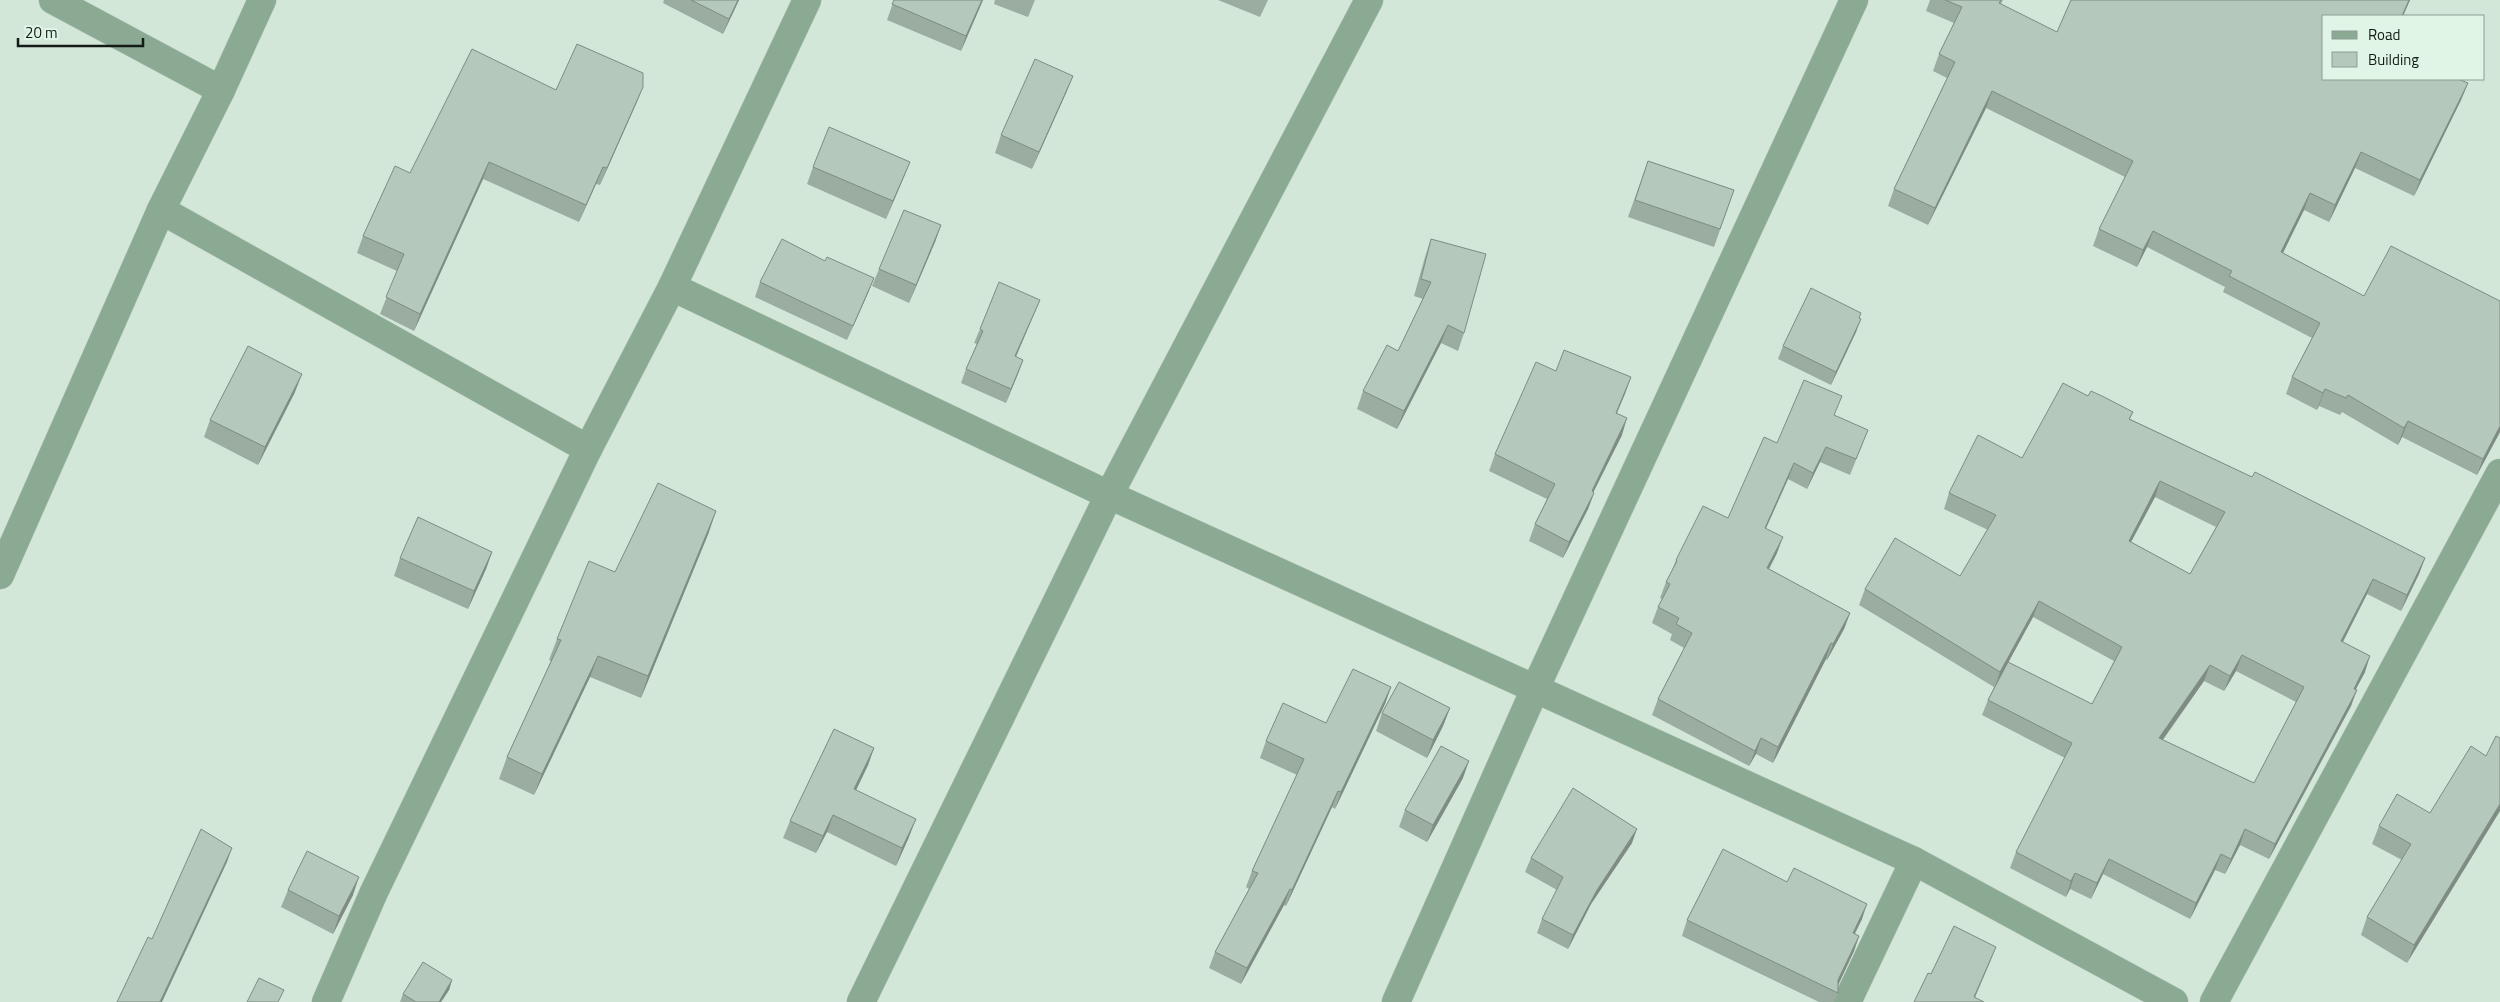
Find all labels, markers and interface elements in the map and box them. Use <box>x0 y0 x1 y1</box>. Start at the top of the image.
scale bar <box>18 15 142 47</box>
legend <box>2322 15 2485 80</box>
text: 20 m <box>25 21 58 44</box>
text: Road <box>2368 23 2400 46</box>
text: Building <box>2368 48 2419 71</box>

